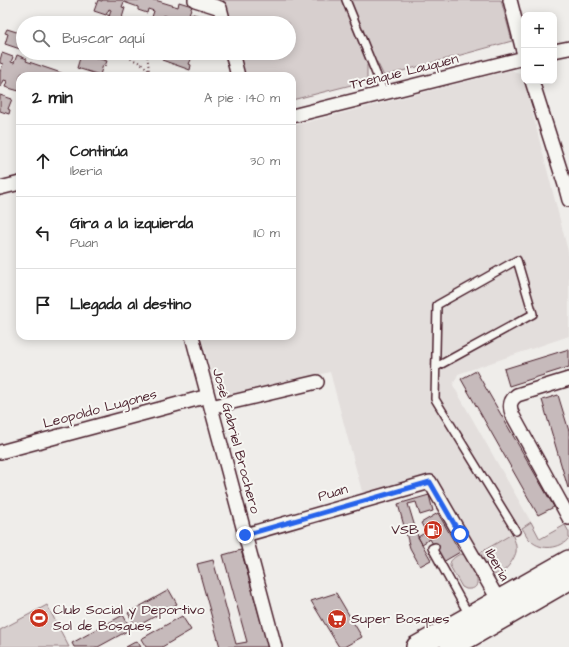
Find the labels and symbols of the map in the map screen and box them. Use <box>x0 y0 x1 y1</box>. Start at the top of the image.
street label: Trenque Lauquen <box>348 49 460 95</box>
street label: José Gabriel Brochero <box>207 366 265 516</box>
street label: Leopoldo Lugones <box>41 384 159 434</box>
street label: Puan <box>316 479 350 507</box>
fuel station icon: VSB <box>422 519 444 541</box>
place label: VSB <box>391 520 419 540</box>
route start <box>451 525 469 543</box>
route end <box>236 526 254 544</box>
street label: Iberia <box>480 545 514 585</box>
place label: Club Social y Deportivo Sol de Bosques <box>53 600 205 636</box>
sports icon: Club Social y Deportivo Sol de Bosques <box>28 607 50 629</box>
supermarket icon: Super Bosques <box>326 608 348 630</box>
place label: Super Bosques <box>351 609 450 629</box>

